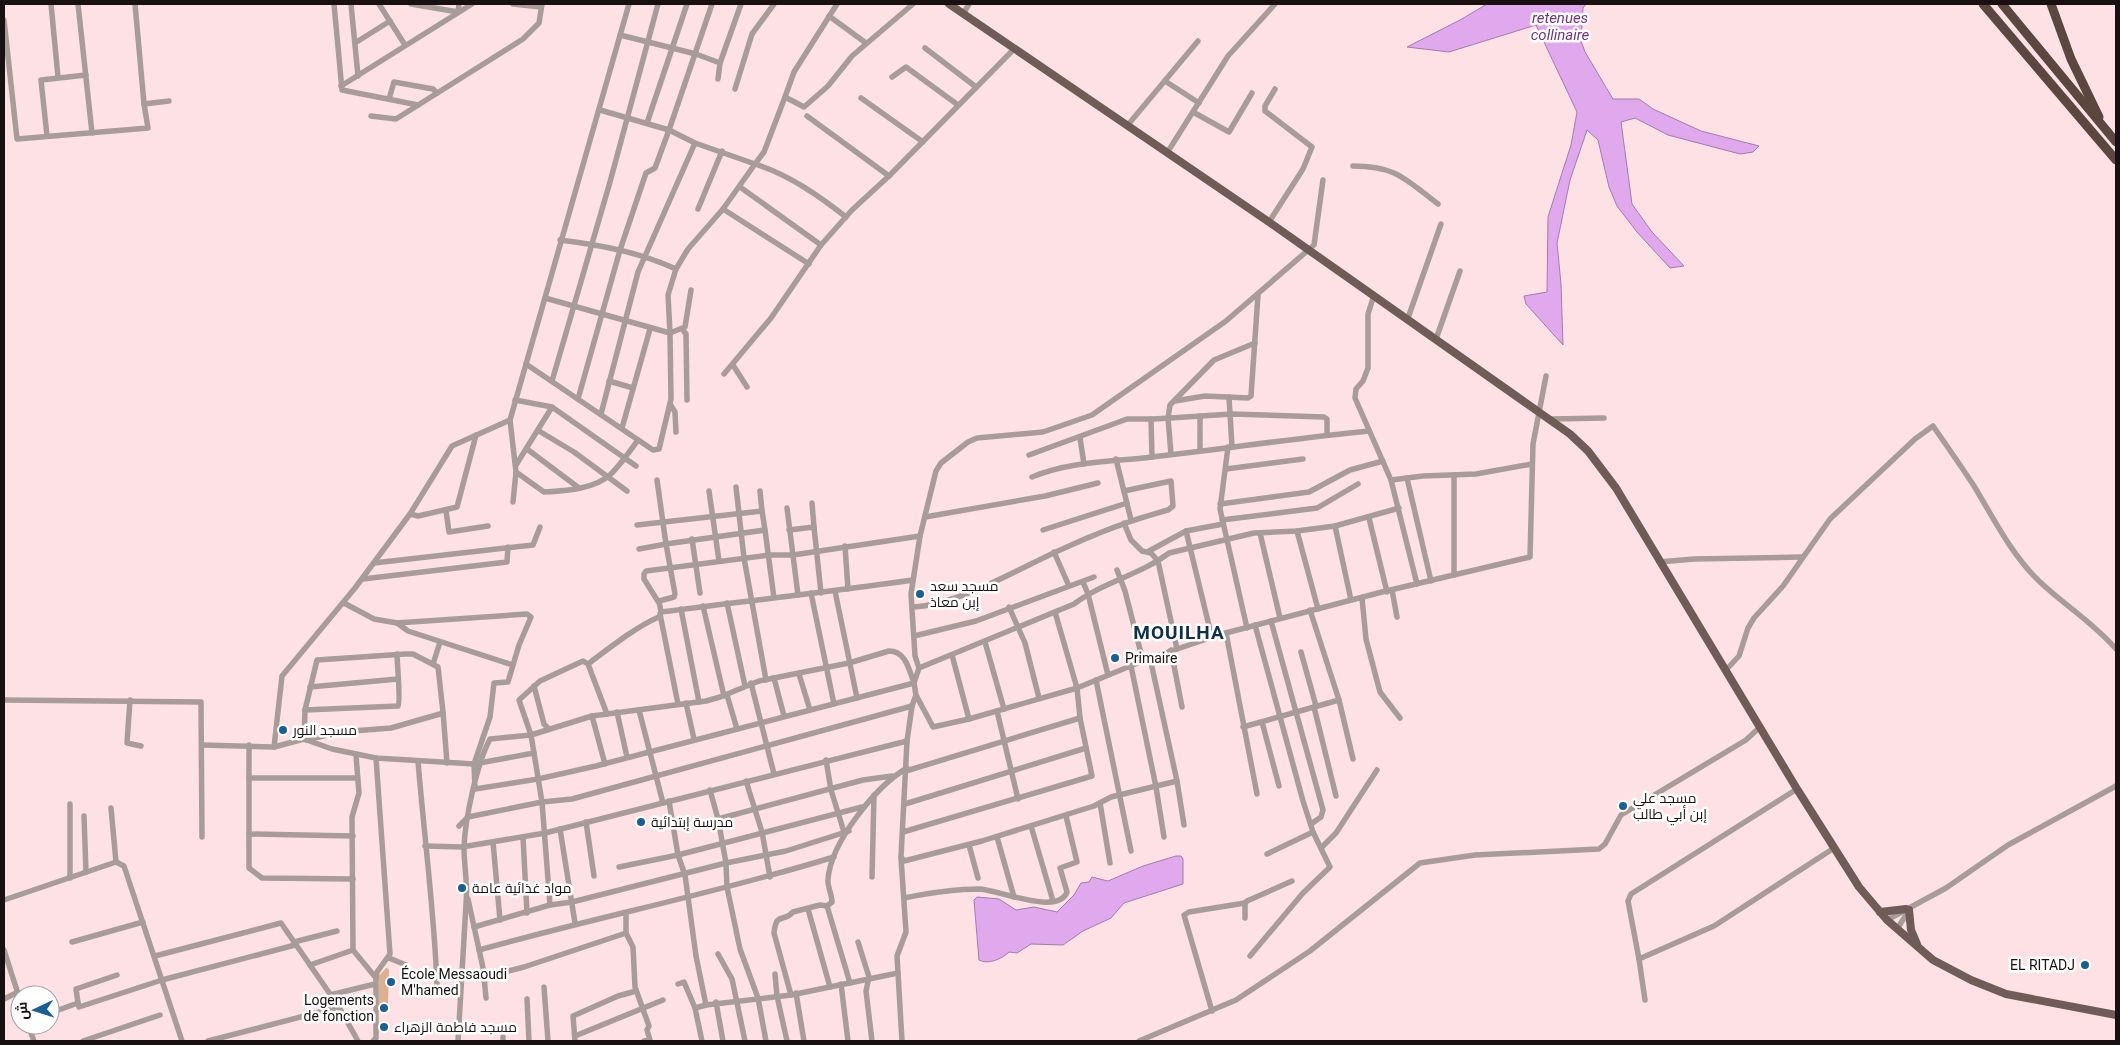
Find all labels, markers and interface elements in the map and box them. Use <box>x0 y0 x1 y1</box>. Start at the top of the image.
water label: retenues collinaire <box>1531 9 1590 44</box>
place label: مسجد سعد إبن معاذ <box>930 578 998 611</box>
marker: مسجد سعد إبن معاذ <box>914 588 926 600</box>
district label: MOUILHA <box>1133 621 1225 644</box>
place label: Primaire <box>1125 650 1177 666</box>
marker: Primaire <box>1109 652 1121 664</box>
place label: مسجد النور <box>292 722 357 738</box>
marker: مسجد النور <box>277 724 289 736</box>
place label: مسجد علي إبن أبي طالب <box>1633 790 1707 826</box>
marker: مسجد علي إبن أبي طالب <box>1617 800 1629 812</box>
place label: مدرسة إبتدائية <box>651 814 733 831</box>
marker: مدرسة إبتدائية <box>635 816 647 828</box>
place label: مواد غذائية عامة <box>472 880 572 896</box>
marker: مواد غذائية عامة <box>456 882 468 894</box>
place label: EL RITADJ <box>2010 957 2075 973</box>
marker: EL RITADJ <box>2079 959 2091 971</box>
place label: École Messaoudi M'hamed <box>401 965 507 998</box>
marker: École Messaoudi M'hamed <box>385 976 397 988</box>
north arrow <box>10 985 60 1035</box>
place label: Logements de fonction <box>304 992 374 1024</box>
text: ش <box>13 1001 32 1020</box>
marker: Logements de fonction <box>378 1002 390 1014</box>
place label: مسجد فاطمة الزهراء <box>394 1019 517 1035</box>
marker: مسجد فاطمة الزهراء <box>378 1021 390 1033</box>

